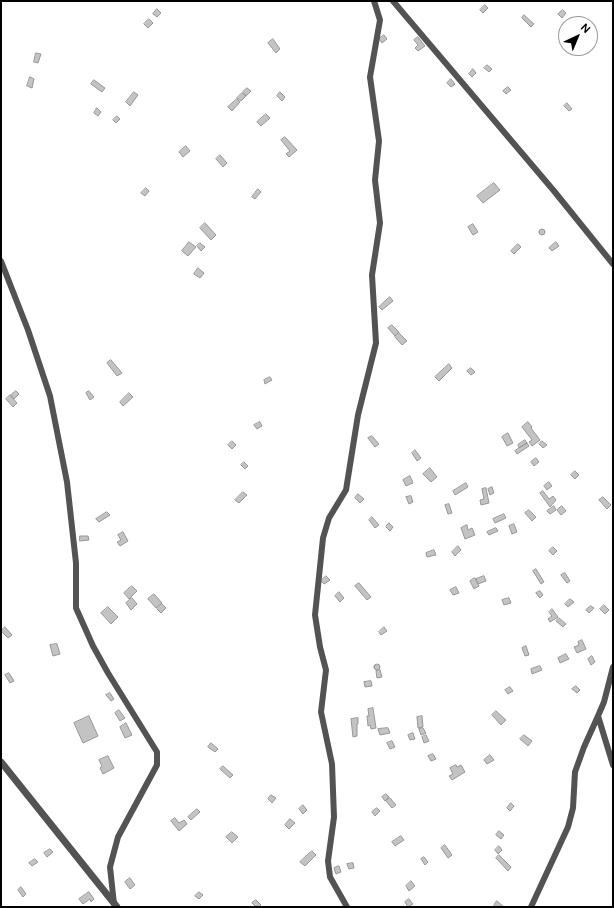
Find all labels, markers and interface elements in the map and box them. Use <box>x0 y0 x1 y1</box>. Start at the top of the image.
north arrow <box>558 16 598 56</box>
text: N <box>578 20 593 36</box>

